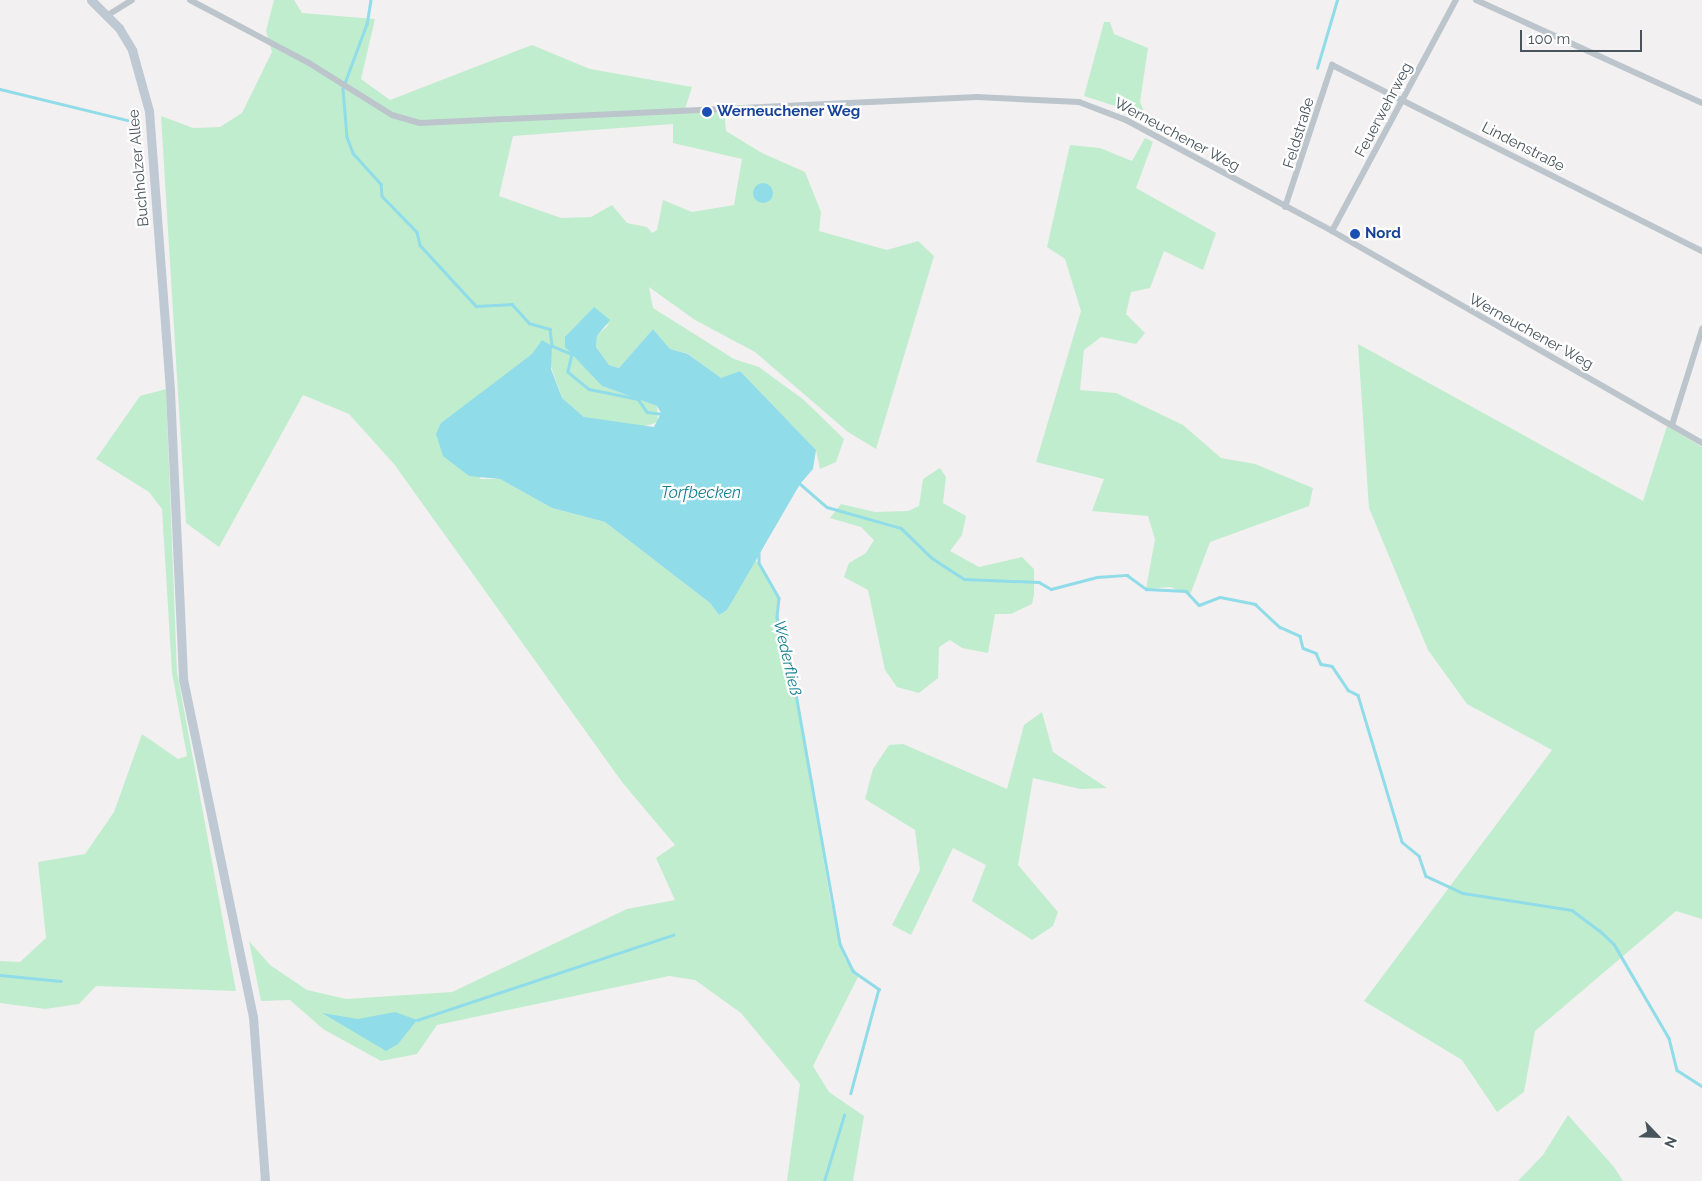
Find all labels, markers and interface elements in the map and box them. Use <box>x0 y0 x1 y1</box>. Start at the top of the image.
scale bar <box>1522 20 1644 52</box>
text: 100 m <box>1528 30 1570 48</box>
street label: Feuerwehrweg <box>1351 59 1417 161</box>
street label: Werneuchener Weg <box>1111 94 1243 176</box>
street label: Feldstraße <box>1280 95 1318 171</box>
place label: Werneuchener Weg <box>717 103 861 121</box>
marker: Werneuchener Weg <box>701 106 713 118</box>
street label: Buchholzer Allee <box>125 108 153 228</box>
street label: Lindenstraße <box>1479 118 1567 176</box>
place label: Nord <box>1365 225 1401 243</box>
marker: Nord <box>1349 228 1361 240</box>
street label: Werneuchener Weg <box>1465 290 1597 374</box>
water label: Torfbecken <box>661 483 741 503</box>
water label: Wederfließ <box>769 619 805 697</box>
north arrow <box>1632 1111 1682 1161</box>
text: N <box>1661 1134 1680 1150</box>

